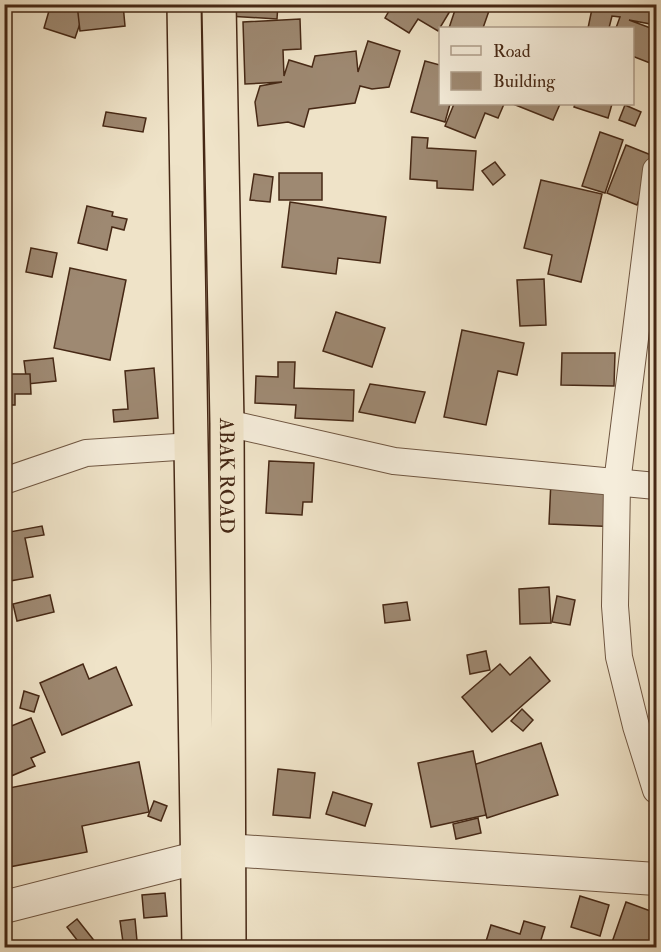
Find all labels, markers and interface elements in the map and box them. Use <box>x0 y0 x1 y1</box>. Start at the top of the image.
legend <box>439 27 634 105</box>
text: Road <box>493 40 531 63</box>
text: Building <box>493 70 556 93</box>
street label: ABAK ROAD <box>214 417 239 534</box>

